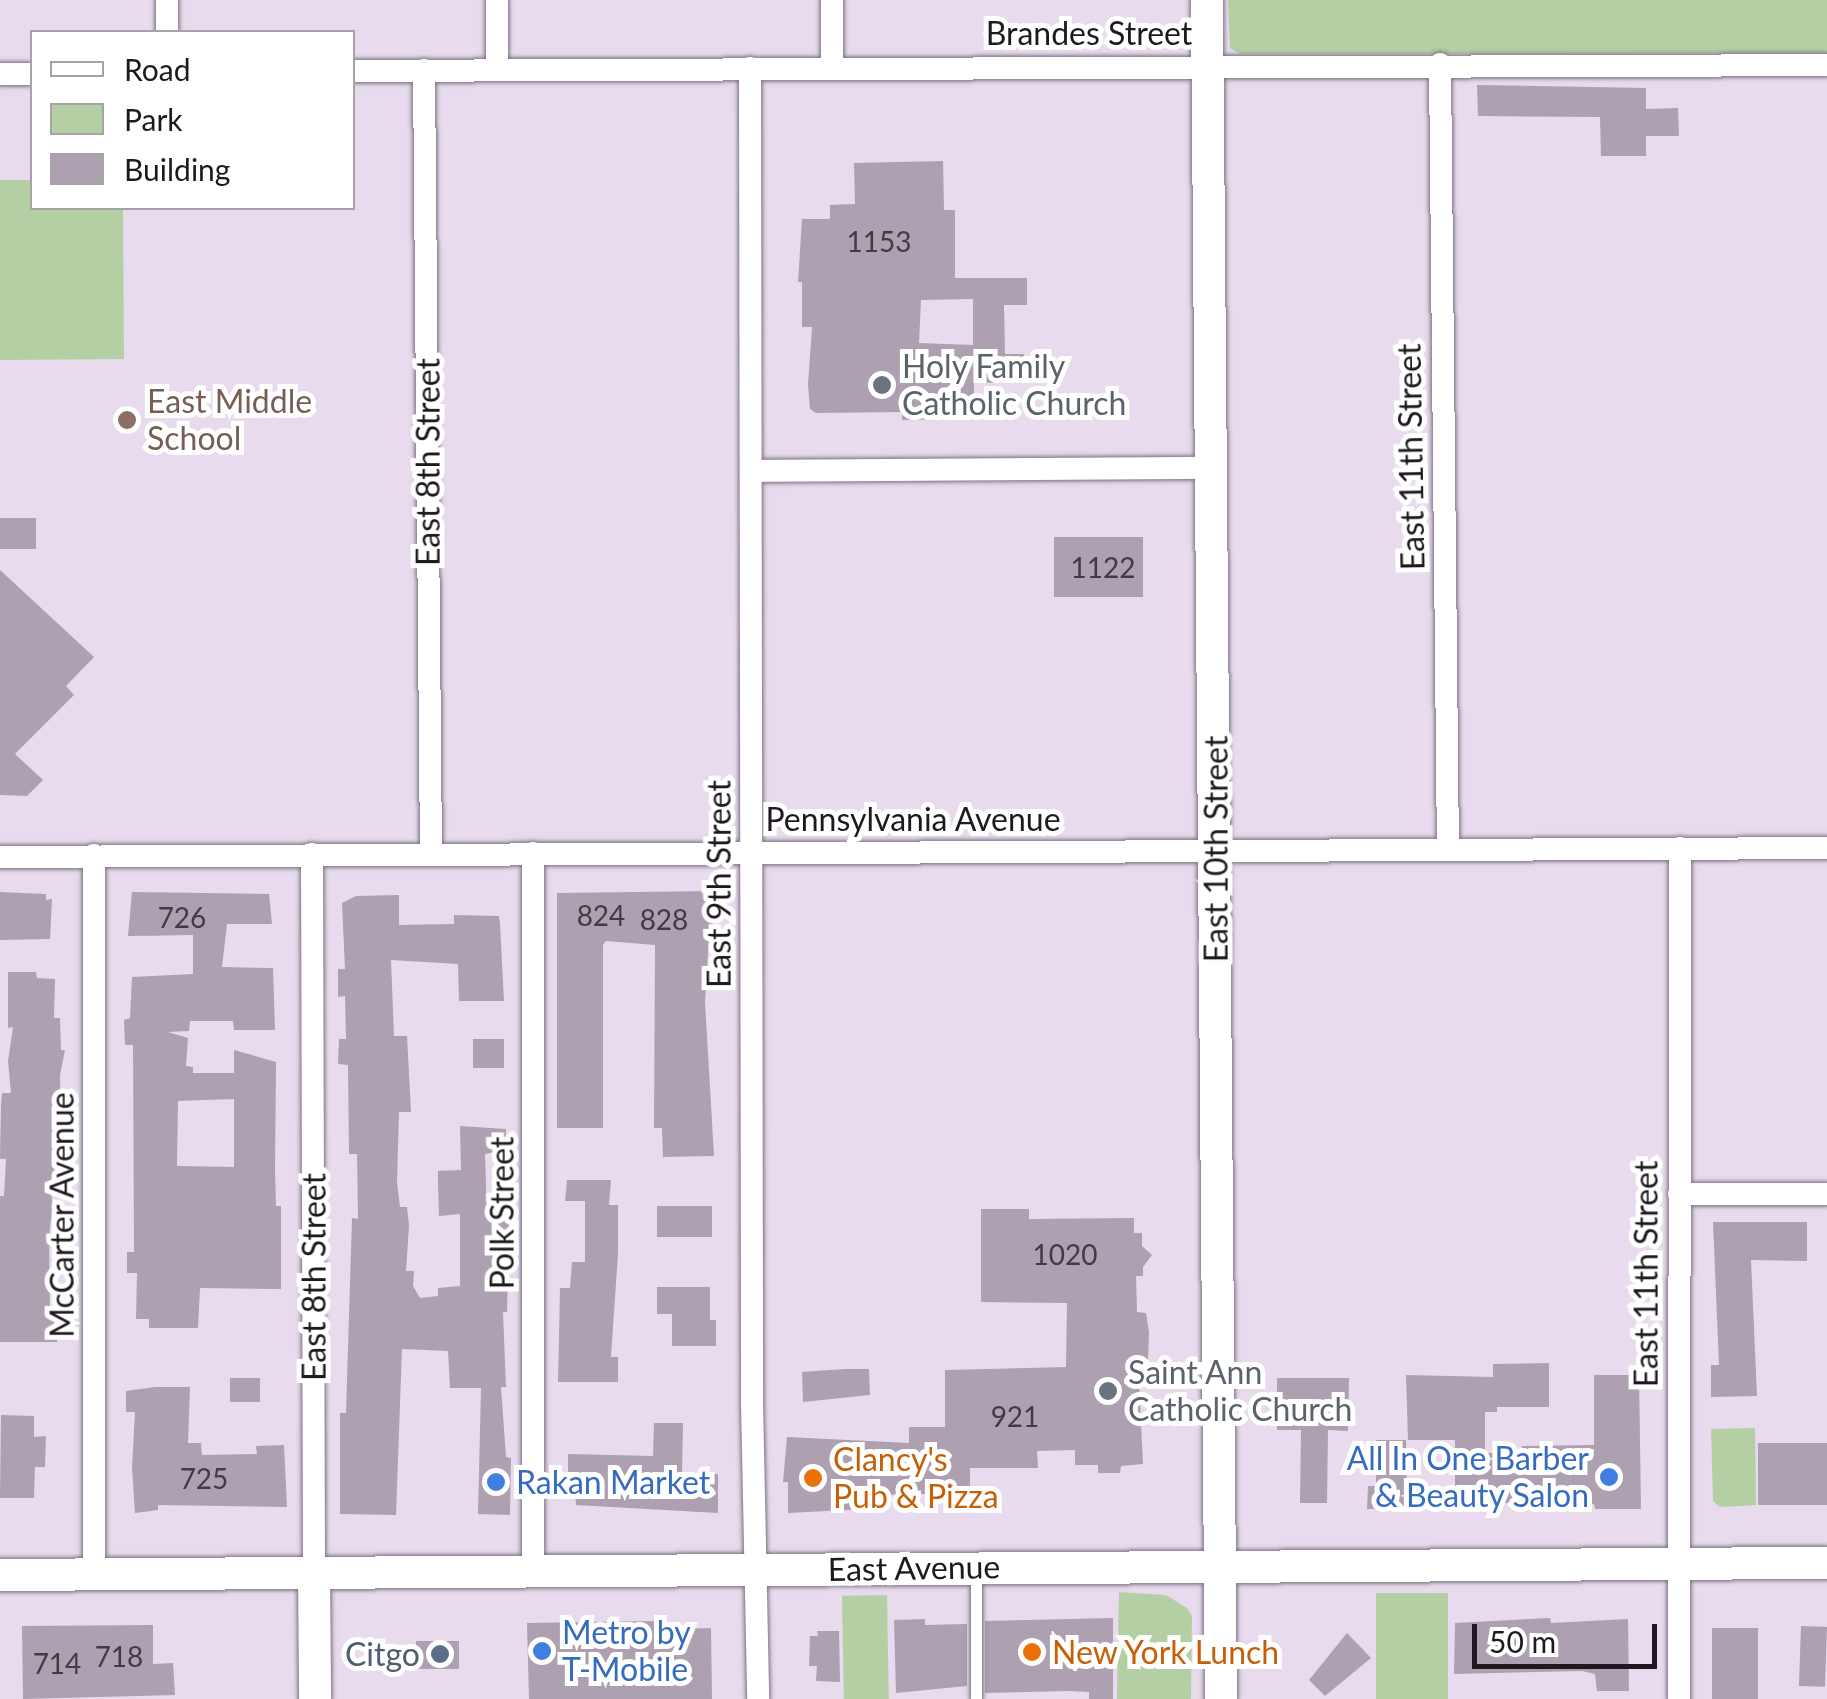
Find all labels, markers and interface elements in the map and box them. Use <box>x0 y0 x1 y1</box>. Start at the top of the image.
street label: Brandes Street <box>986 14 1192 52</box>
legend <box>30 30 355 210</box>
text: Road <box>124 51 191 87</box>
text: Park <box>124 101 183 137</box>
text: Building <box>124 151 230 187</box>
house number: 1153 <box>847 224 911 258</box>
street label: East 11th Street <box>1390 343 1432 571</box>
place label: Holy Family Catholic Church <box>902 348 1126 423</box>
street label: East 8th Street <box>409 358 447 566</box>
marker: Holy Family Catholic Church <box>871 374 893 396</box>
place label: East Middle School <box>147 383 312 458</box>
marker: East Middle School <box>116 409 138 431</box>
house number: 1122 <box>1071 550 1135 584</box>
street label: East 10th Street <box>1197 736 1235 962</box>
street label: East 9th Street <box>700 780 738 988</box>
street label: Pennsylvania Avenue <box>765 800 1061 838</box>
house number: 824 <box>577 898 625 932</box>
house number: 726 <box>158 900 206 934</box>
house number: 828 <box>640 902 688 936</box>
street label: McCarter Avenue <box>43 1091 81 1339</box>
street label: Polk Street <box>483 1137 521 1289</box>
street label: East 11th Street <box>1627 1161 1665 1387</box>
street label: East 8th Street <box>295 1173 333 1381</box>
house number: 1020 <box>1033 1237 1097 1271</box>
place label: Saint Ann Catholic Church <box>1128 1354 1352 1429</box>
marker: Saint Ann Catholic Church <box>1097 1380 1119 1402</box>
house number: 921 <box>991 1399 1039 1433</box>
place label: All In One Barber & Beauty Salon <box>1347 1440 1589 1515</box>
place label: Clancy's Pub & Pizza <box>833 1441 999 1516</box>
house number: 725 <box>180 1461 228 1495</box>
place label: Rakan Market <box>516 1463 710 1501</box>
marker: All In One Barber & Beauty Salon <box>1598 1466 1620 1488</box>
marker: Clancy's Pub & Pizza <box>802 1467 824 1489</box>
marker: Rakan Market <box>485 1471 507 1493</box>
street label: East Avenue <box>827 1547 1001 1589</box>
scale bar <box>1477 1604 1662 1666</box>
place label: Metro by T-Mobile <box>562 1614 691 1689</box>
text: 50 m <box>1489 1623 1556 1659</box>
place label: New York Lunch <box>1052 1633 1281 1671</box>
place label: Citgo <box>345 1635 420 1673</box>
house number: 718 <box>95 1639 143 1673</box>
marker: Metro by T-Mobile <box>531 1640 553 1662</box>
marker: New York Lunch <box>1021 1641 1043 1663</box>
marker: Citgo <box>429 1643 451 1665</box>
house number: 714 <box>33 1646 81 1680</box>

